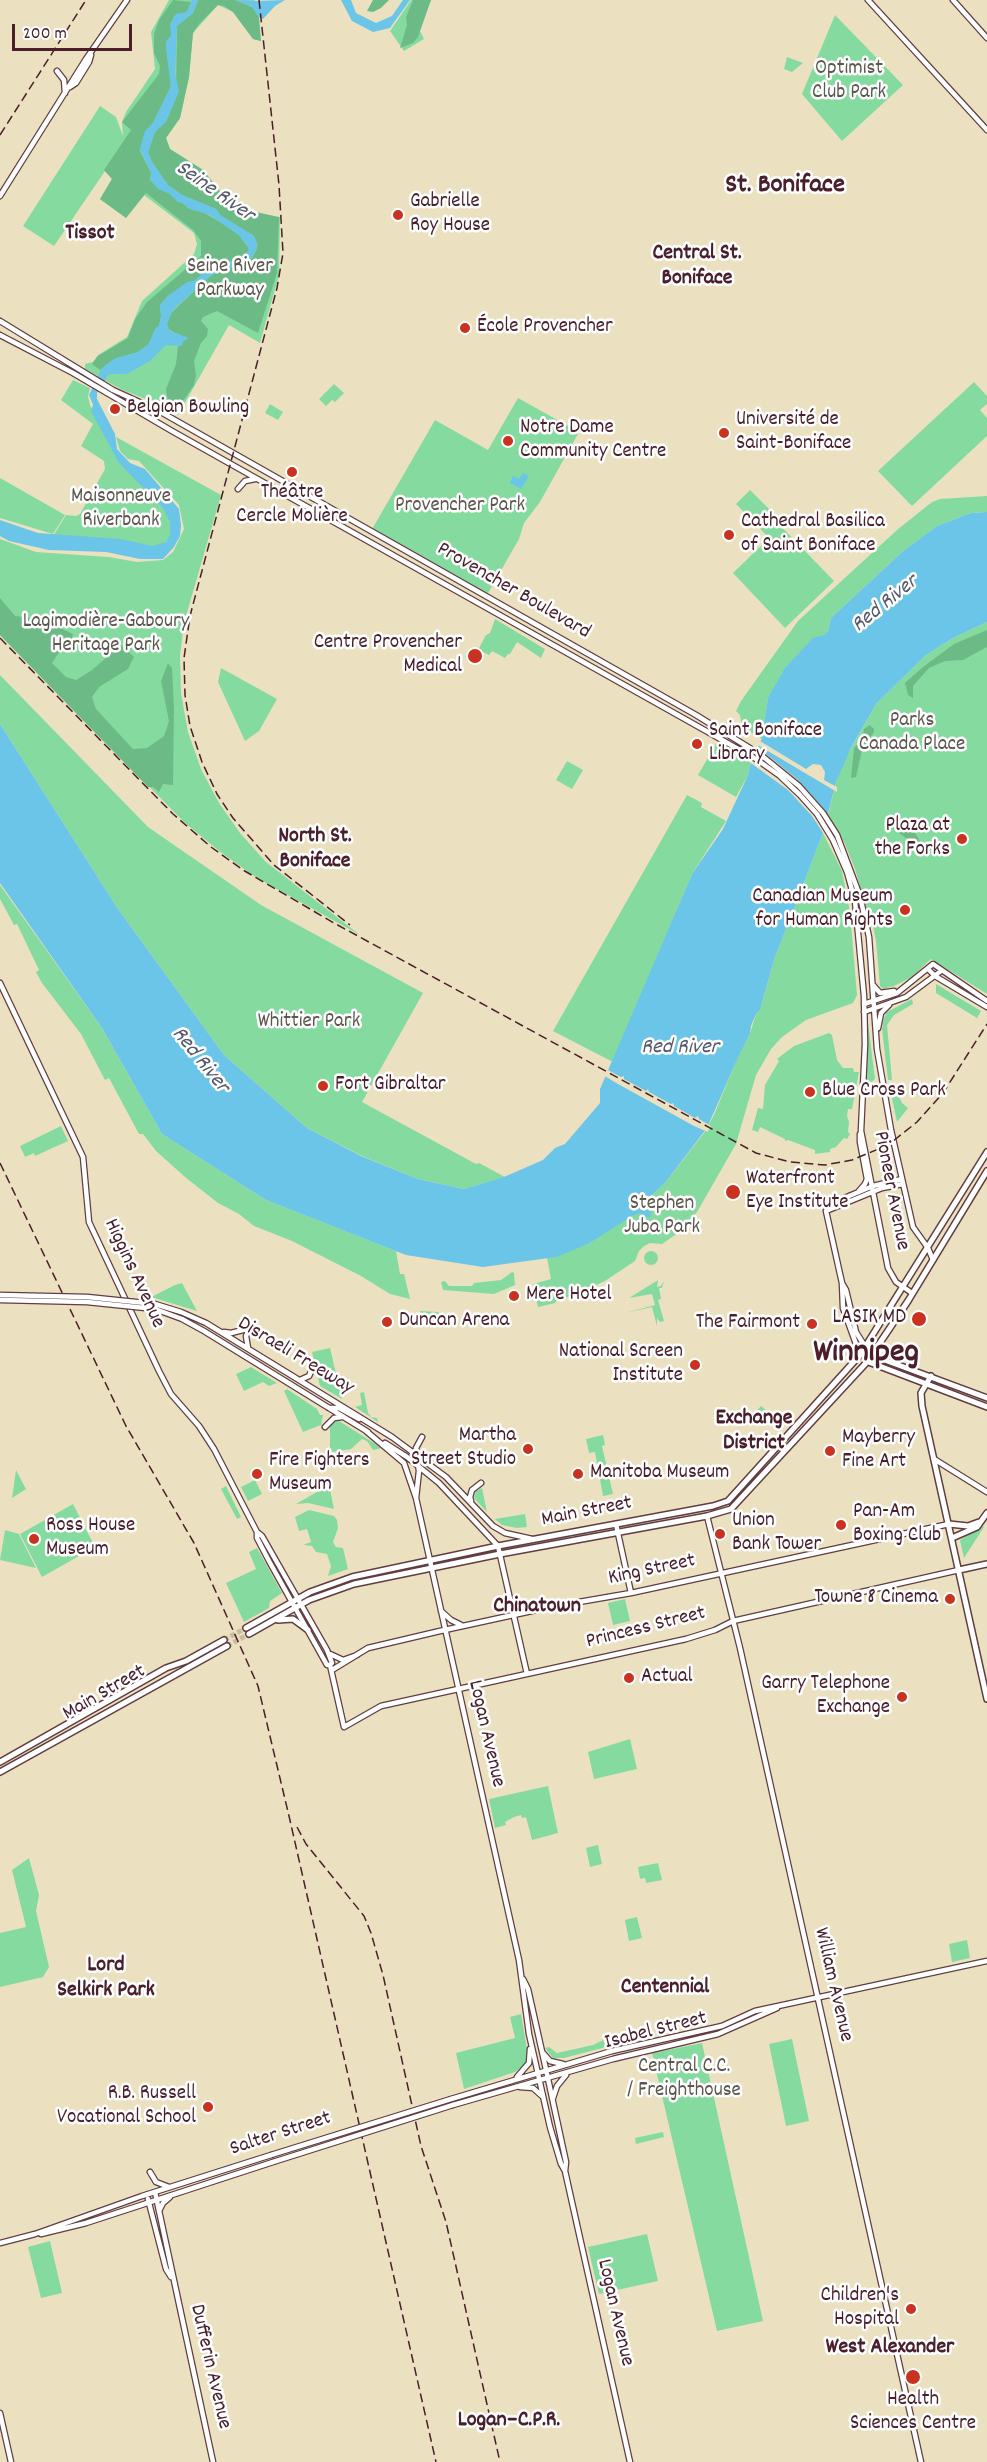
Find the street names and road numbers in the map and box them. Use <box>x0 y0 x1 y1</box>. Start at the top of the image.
street label: Provencher Boulevard <box>432 538 594 646</box>
street label: Pioneer Avenue <box>866 1129 914 1253</box>
street label: Higgins Avenue <box>97 1215 169 1333</box>
street label: Disraeli Freeway <box>232 1312 358 1402</box>
street label: Main Street <box>540 1492 634 1534</box>
street label: King Street <box>606 1549 698 1593</box>
street label: Princess Street <box>584 1602 708 1656</box>
street label: Main Street <box>59 1660 151 1728</box>
street label: Logan Avenue <box>460 1678 510 1790</box>
street label: William Avenue <box>807 1926 857 2044</box>
street label: Isabel Street <box>602 2007 710 2057</box>
street label: Salter Street <box>227 2107 335 2163</box>
street label: Logan Avenue <box>589 2257 639 2369</box>
street label: Dufferin Avenue <box>182 2302 236 2432</box>

